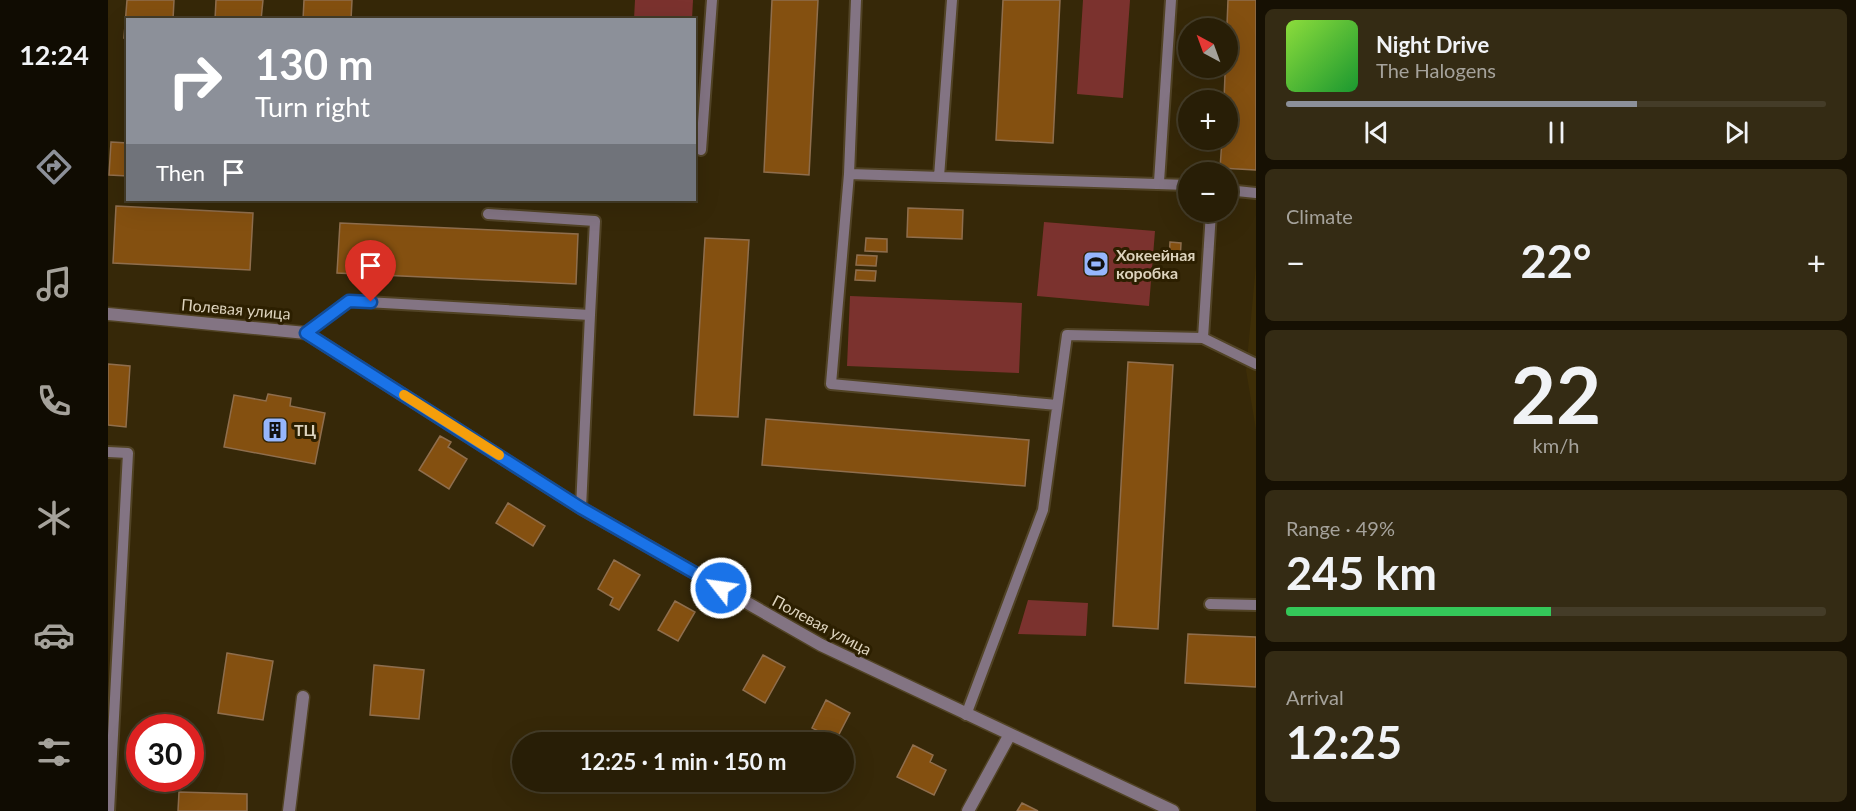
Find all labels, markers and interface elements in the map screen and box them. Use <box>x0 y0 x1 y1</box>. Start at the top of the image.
north arrow <box>1178 18 1238 78</box>
map controls <box>1178 18 1238 222</box>
text: Night Drive <box>1376 31 1489 58</box>
text: 12:24 <box>19 38 89 71</box>
text: 130 m <box>255 39 373 89</box>
icon: right <box>156 42 234 120</box>
text: The Halogens <box>1376 58 1496 82</box>
text: Turn right <box>255 90 370 123</box>
button: + <box>1178 90 1238 150</box>
icon: previous <box>1360 116 1393 149</box>
icon: pause <box>1540 116 1573 149</box>
icon: next <box>1720 116 1753 149</box>
icon: directions <box>33 146 75 188</box>
icon: arrive <box>217 156 250 189</box>
text: Then <box>156 159 205 186</box>
button: − <box>1178 162 1238 222</box>
text: Climate <box>1286 204 1353 228</box>
text: 22° <box>1521 234 1591 288</box>
pin <box>345 240 396 302</box>
text: − <box>1286 242 1305 282</box>
text: + <box>1807 242 1826 282</box>
place label: Хокеейная коробка <box>1116 245 1195 282</box>
icon: arrive <box>354 249 387 282</box>
sports icon: Хокеейная коробка <box>1081 249 1111 279</box>
icon: music <box>33 263 75 305</box>
street label: Полевая улица <box>181 294 292 323</box>
text: 22 <box>1511 347 1601 441</box>
icon: phone <box>33 380 75 422</box>
building icon: ТЦ <box>260 415 290 445</box>
place label: ТЦ <box>294 420 317 439</box>
text: km/h <box>1533 433 1579 457</box>
icon: climate <box>33 497 75 539</box>
text: Range · 49% <box>1286 516 1395 540</box>
text: 245 km <box>1286 546 1437 600</box>
position arrow <box>689 556 753 620</box>
street label: Полевая улица <box>769 590 875 659</box>
icon: car <box>33 614 75 656</box>
text: Arrival <box>1286 685 1344 709</box>
speed limit sign: 30 <box>126 714 204 792</box>
text: 12:25 <box>1286 715 1402 769</box>
icon: filters <box>33 731 75 773</box>
text: 12:25 · 1 min · 150 m <box>580 748 786 775</box>

